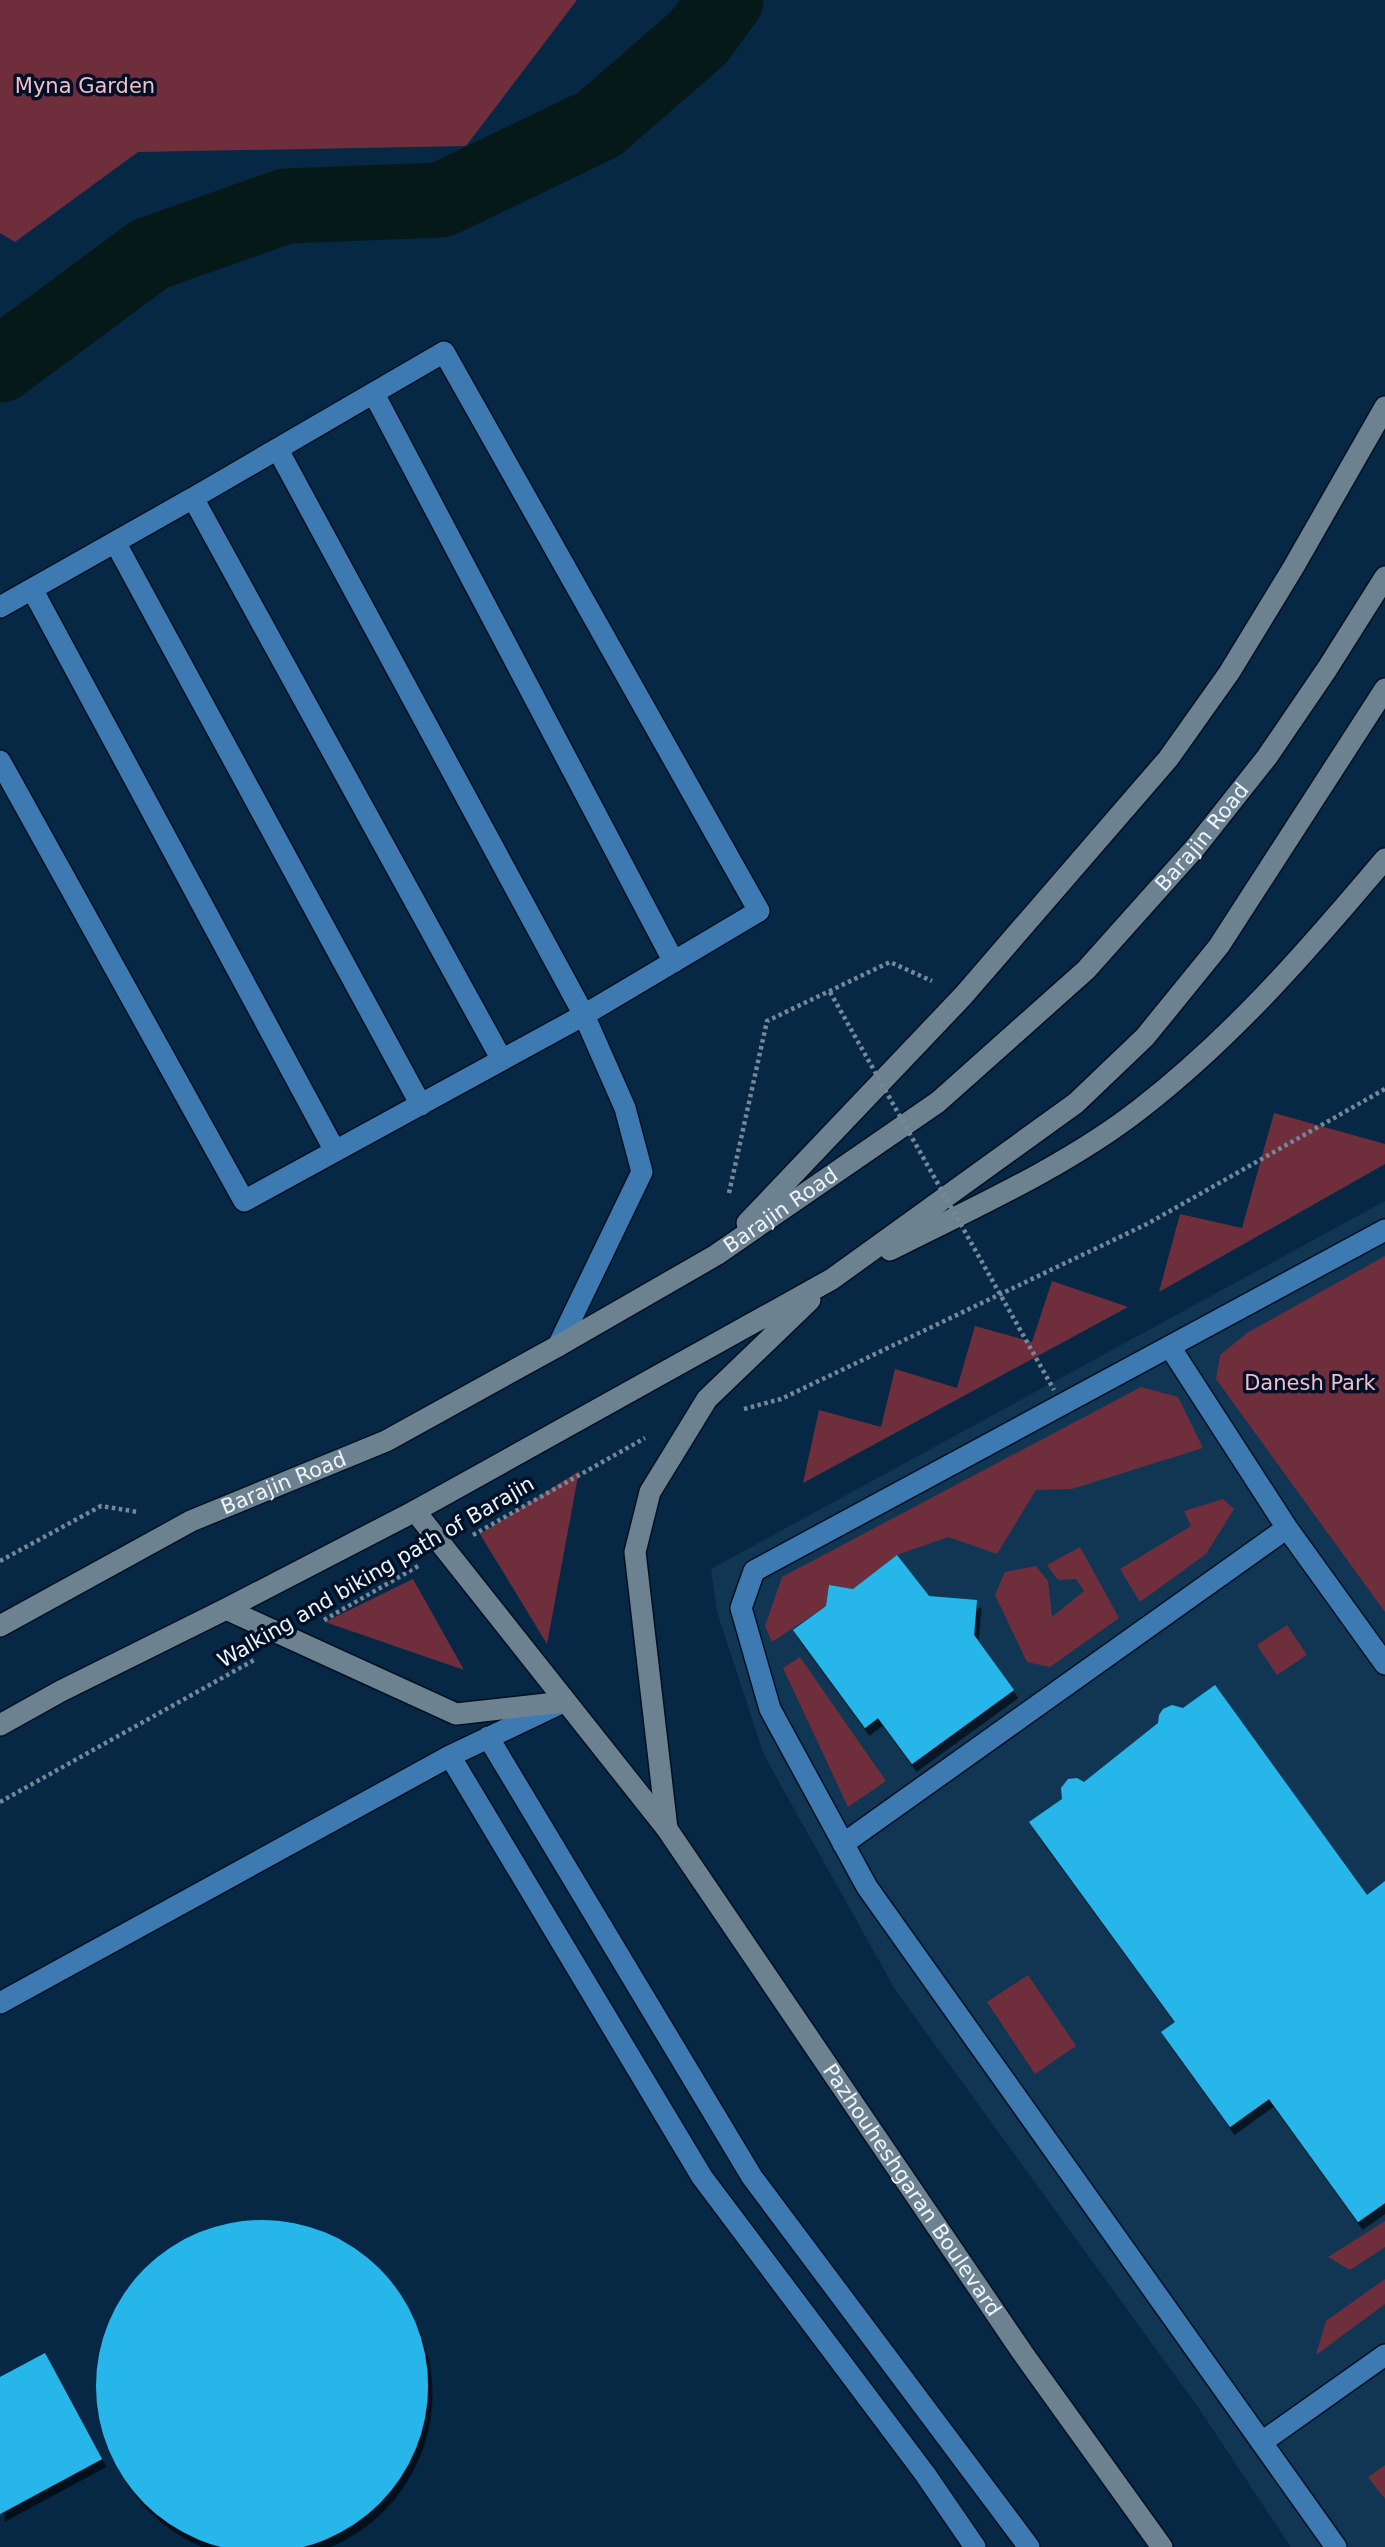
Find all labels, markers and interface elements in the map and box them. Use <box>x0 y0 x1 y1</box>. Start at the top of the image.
park label: Myna Garden <box>15 74 155 98</box>
street label: Barajin Road <box>1150 778 1254 896</box>
street label: Barajin Road <box>719 1163 842 1258</box>
park label: Danesh Park <box>1244 1371 1377 1395</box>
street label: Barajin Road <box>217 1447 350 1519</box>
street label: Walking and biking path of Barajin <box>214 1471 538 1673</box>
street label: Pazhouheshgaran Boulevard <box>818 2059 1006 2321</box>

